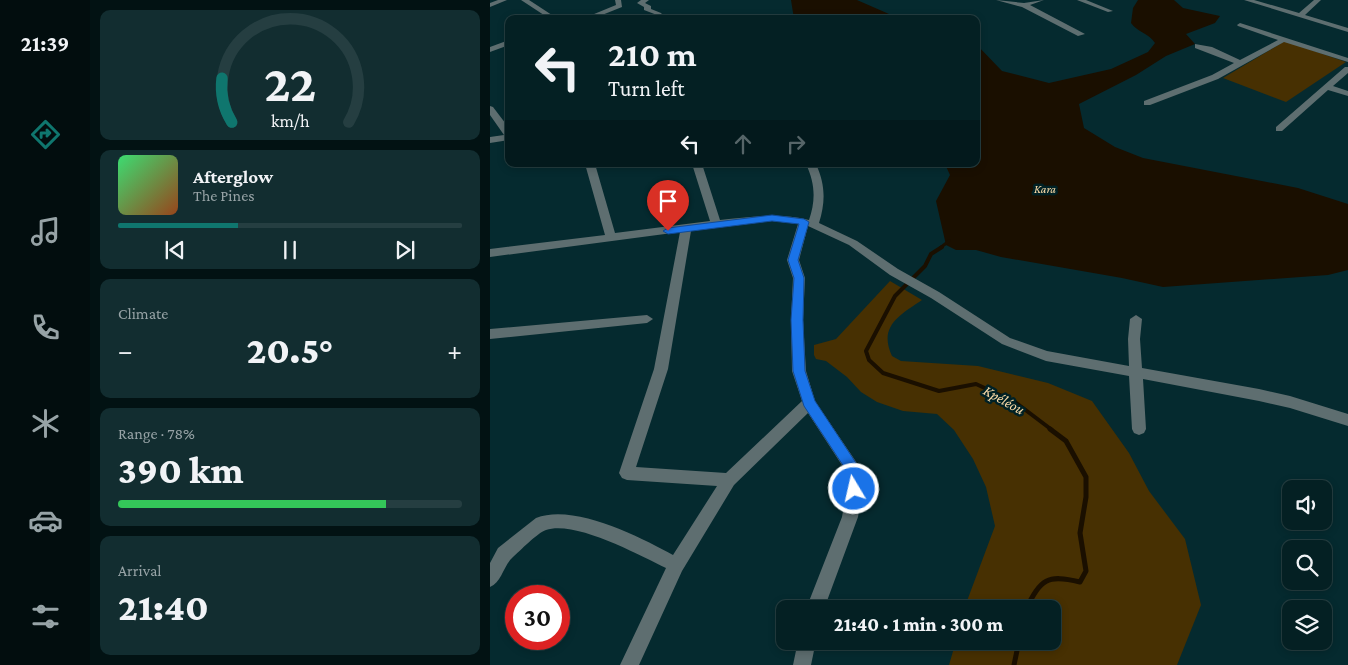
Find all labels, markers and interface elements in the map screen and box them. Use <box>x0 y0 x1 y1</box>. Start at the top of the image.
text: 21:39 <box>21 31 69 56</box>
icon: left <box>525 35 590 100</box>
text: 210 m <box>608 35 697 74</box>
text: 22 <box>264 54 316 112</box>
text: Turn left <box>608 76 685 101</box>
text: km/h <box>271 111 310 131</box>
icon: directions <box>28 117 63 152</box>
icon: left <box>676 130 704 158</box>
icon: ahead <box>729 130 757 158</box>
icon: right <box>782 130 810 158</box>
text: Afterglow <box>193 166 273 187</box>
pin <box>647 180 689 231</box>
water label: Kara <box>1034 182 1056 196</box>
text: The Pines <box>193 187 254 204</box>
icon: arrive <box>654 187 682 215</box>
icon: music <box>28 214 63 249</box>
icon: previous <box>161 236 189 264</box>
icon: pause <box>276 236 304 264</box>
icon: next <box>391 236 419 264</box>
text: Climate <box>118 305 168 322</box>
icon: phone <box>28 310 63 345</box>
text: 20.5° <box>246 329 334 371</box>
text: − <box>118 335 133 366</box>
text: + <box>447 335 462 366</box>
water label: Kpéléou <box>980 382 1028 419</box>
icon: climate <box>28 406 63 441</box>
text: Range · 78% <box>118 425 195 442</box>
text: 390 km <box>118 449 244 491</box>
position arrow <box>827 462 879 514</box>
map controls <box>1282 480 1332 650</box>
button: sound <box>1282 480 1332 530</box>
icon: car <box>28 503 63 538</box>
button: search <box>1282 540 1332 590</box>
text: Arrival <box>118 562 162 579</box>
speed limit sign: 30 <box>505 585 570 650</box>
text: 21:40 <box>118 586 209 628</box>
icon: filters <box>28 599 63 634</box>
button: layers <box>1282 600 1332 650</box>
text: 21:40 · 1 min · 300 m <box>834 614 1003 635</box>

